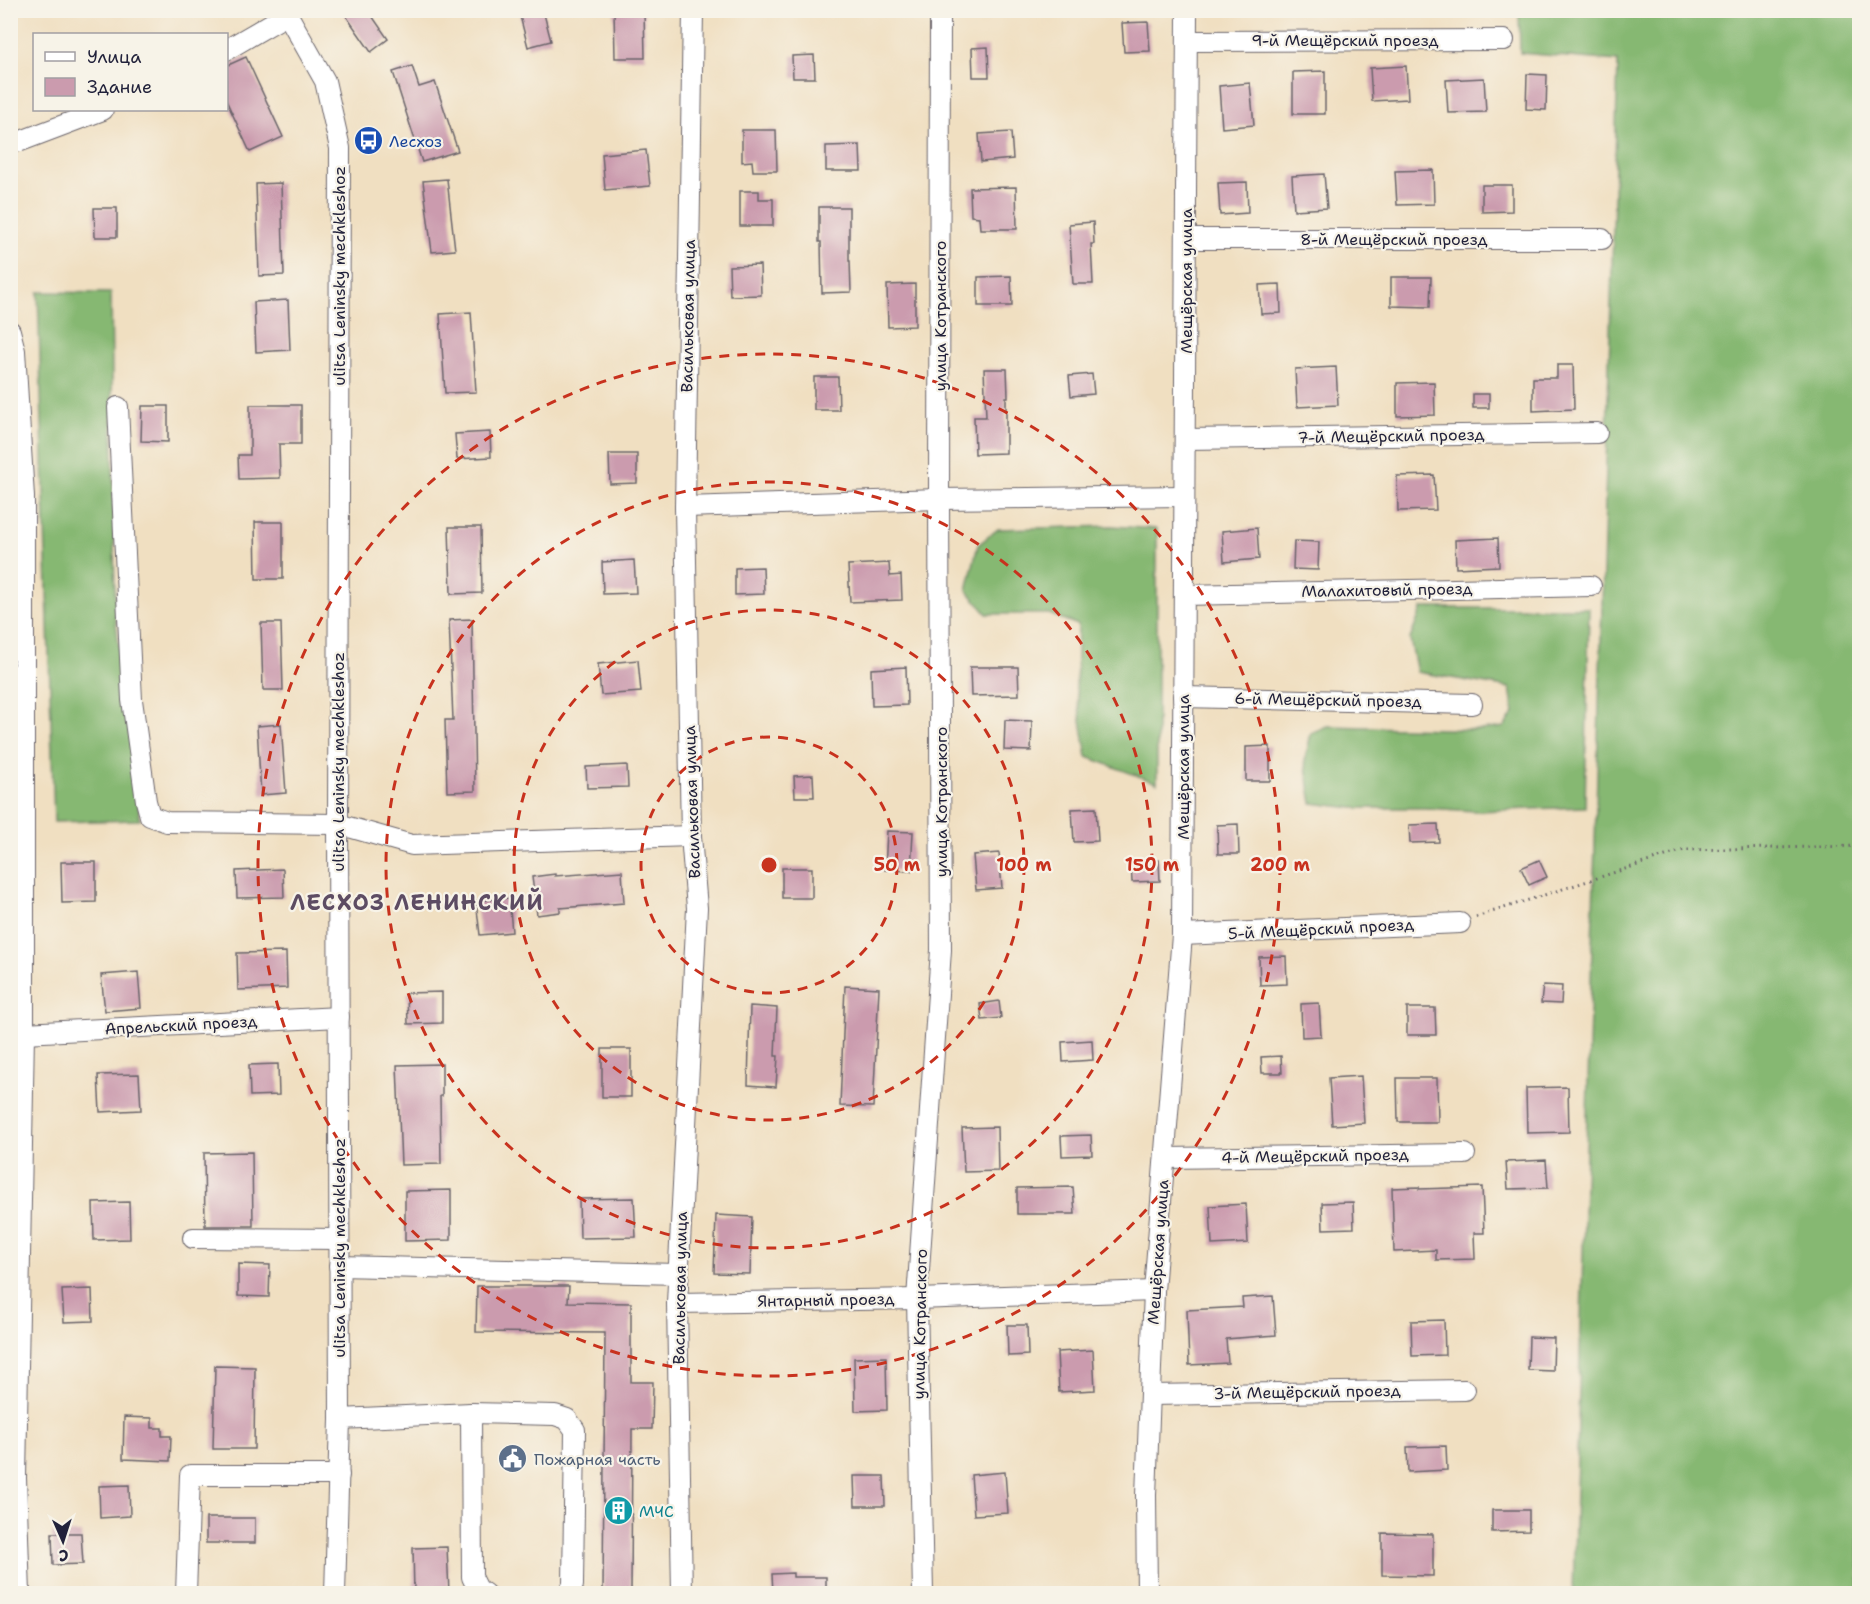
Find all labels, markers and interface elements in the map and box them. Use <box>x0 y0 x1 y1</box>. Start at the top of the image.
street label: 9-й Мещёрский проезд <box>1251 30 1439 51</box>
legend <box>33 33 228 111</box>
text: Улица <box>87 45 141 69</box>
text: Здание <box>87 75 152 99</box>
bus stop icon: Лесхоз <box>352 125 384 157</box>
place label: Лесхоз <box>389 131 442 152</box>
street label: ulitsa Leninsky mechkleshoz <box>329 166 350 386</box>
street label: Мещёрская улица <box>1176 208 1197 354</box>
street label: 8-й Мещёрский проезд <box>1300 229 1488 250</box>
street label: Васильковая улица <box>676 239 700 393</box>
street label: улица Котранского <box>930 241 951 391</box>
street label: 7-й Мещёрский проезд <box>1297 424 1485 448</box>
street label: Малахитовый проезд <box>1301 578 1473 602</box>
street label: ulitsa Leninsky mechkleshoz <box>328 652 349 872</box>
street label: 6-й Мещёрский проезд <box>1234 688 1422 712</box>
street label: Мещёрская улица <box>1173 694 1194 840</box>
street label: Васильковая улица <box>679 725 705 879</box>
street label: улица Котранского <box>931 727 952 877</box>
text: 50 m <box>874 853 921 877</box>
text: 100 m <box>996 853 1052 877</box>
text: 150 m <box>1125 853 1180 877</box>
text: 200 m <box>1250 853 1311 877</box>
centre of rings <box>759 855 779 875</box>
district label: ЛЕСХОЗ ЛЕНИНСКИЙ <box>290 887 544 917</box>
street label: 5-й Мещёрский проезд <box>1227 914 1415 944</box>
street label: Апрельский проезд <box>104 1011 258 1039</box>
street label: ulitsa Leninsky mechkleshoz <box>329 1138 350 1358</box>
street label: 4-й Мещёрский проезд <box>1221 1144 1409 1168</box>
street label: Мещёрская улица <box>1142 1179 1174 1325</box>
street label: Васильковая улица <box>668 1211 692 1365</box>
street label: улица Котранского <box>908 1248 932 1400</box>
street label: Янтарный проезд <box>757 1288 895 1312</box>
street label: 3-й Мещёрский проезд <box>1213 1380 1401 1404</box>
public building icon: Пожарная часть <box>497 1443 529 1475</box>
place label: Пожарная часть <box>534 1449 661 1470</box>
building icon: МЧС <box>602 1495 634 1527</box>
place label: МЧС <box>639 1501 674 1522</box>
north arrow <box>33 1511 93 1571</box>
text: С <box>58 1545 69 1566</box>

